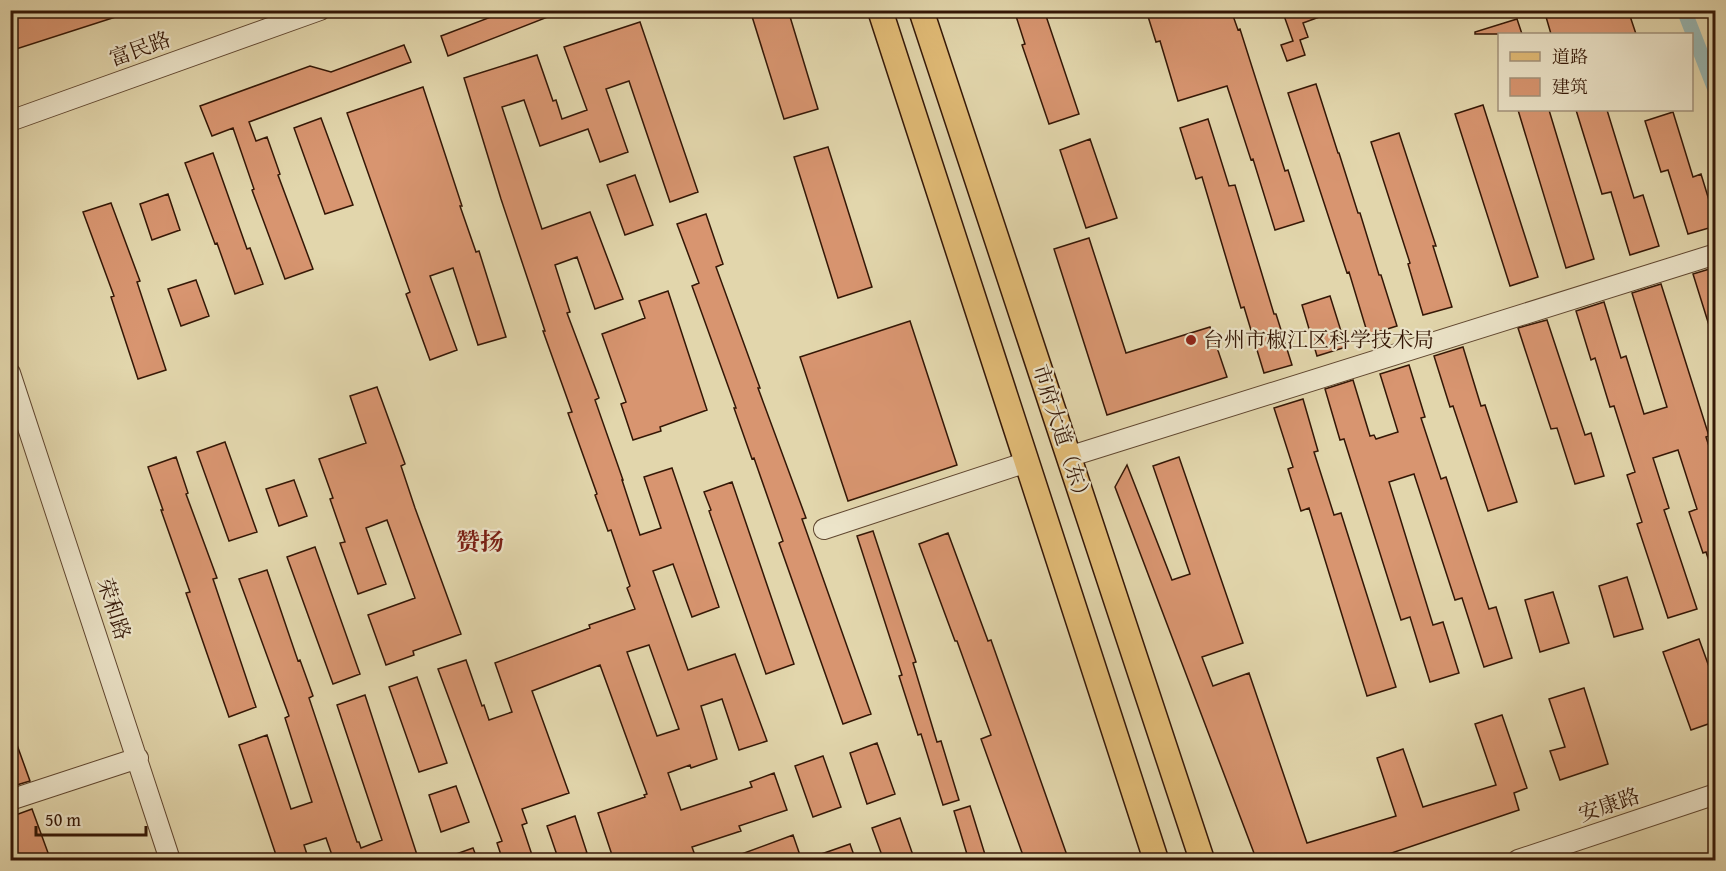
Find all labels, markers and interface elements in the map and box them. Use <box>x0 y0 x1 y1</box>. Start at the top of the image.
street label: 富民路 <box>105 23 175 74</box>
legend <box>1498 33 1693 111</box>
text: 道路 <box>1552 43 1588 70</box>
text: 建筑 <box>1552 73 1588 100</box>
place label: 台州市椒江区科学技术局 <box>1203 324 1434 355</box>
marker: 台州市椒江区科学技术局 <box>1184 333 1198 347</box>
street label: 市府大道（东） <box>1025 360 1100 510</box>
district label: 赞扬 <box>456 524 504 559</box>
street label: 荣和路 <box>90 574 139 644</box>
street label: 安康路 <box>1574 780 1644 829</box>
scale bar <box>36 799 146 837</box>
text: 50 m <box>45 806 81 833</box>

